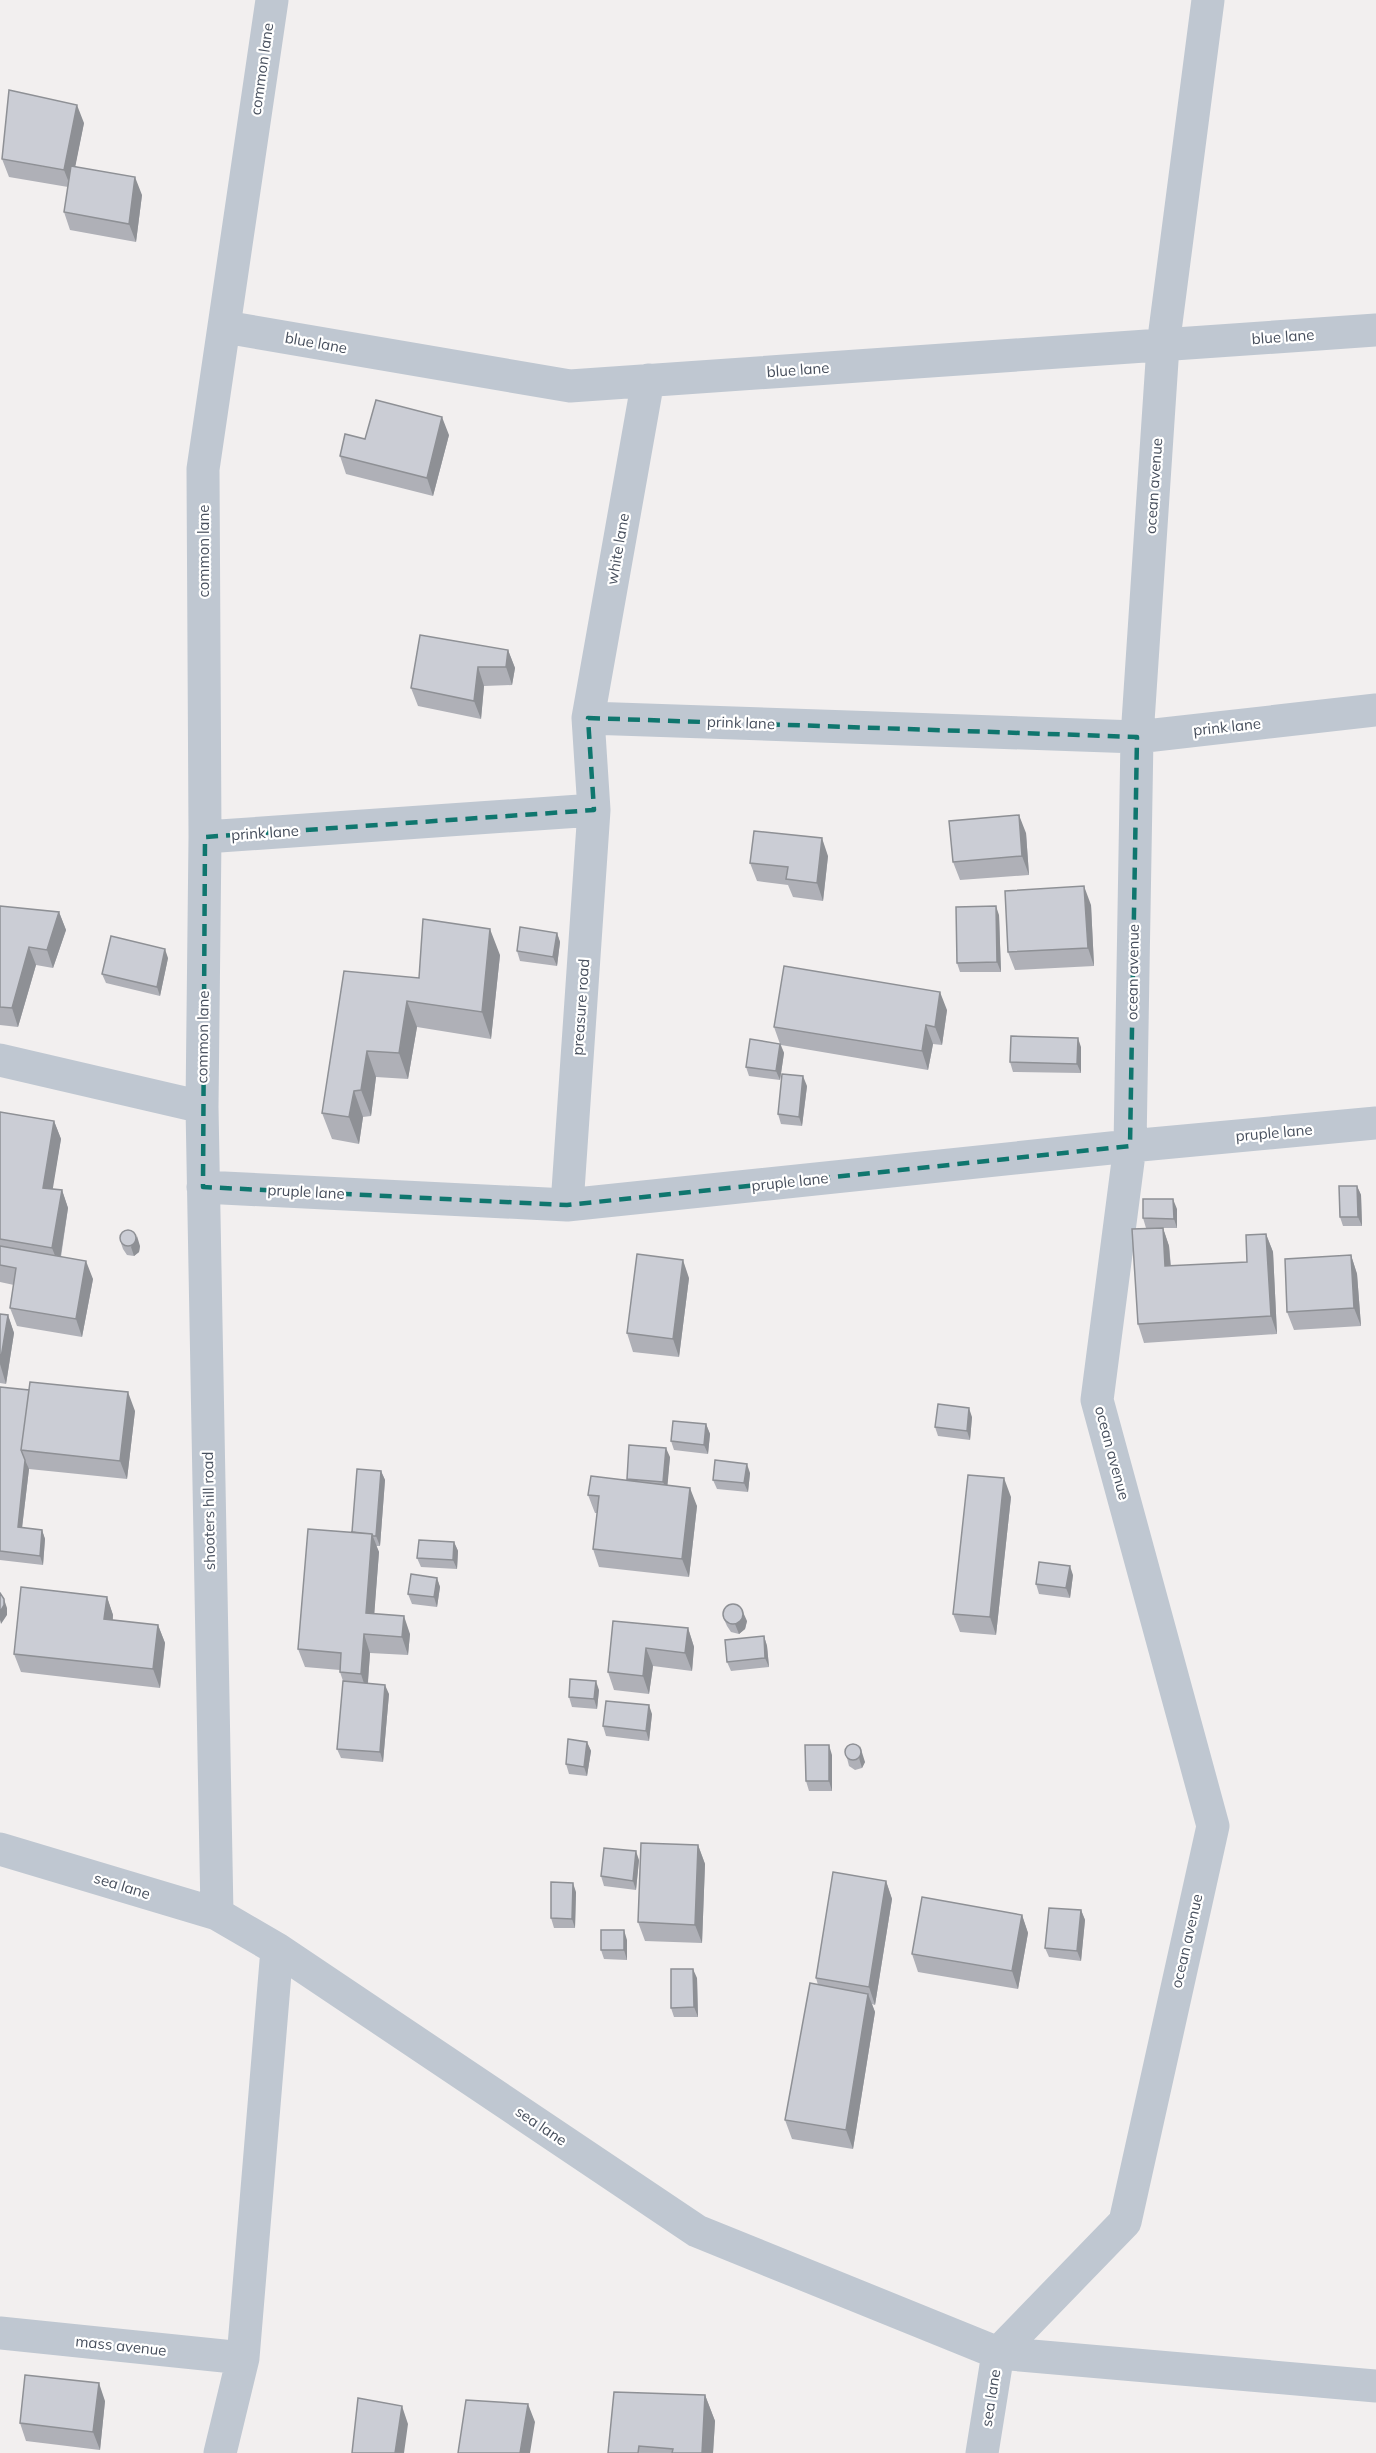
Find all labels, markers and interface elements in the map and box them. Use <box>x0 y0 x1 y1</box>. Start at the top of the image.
street label: common lane <box>246 22 277 116</box>
street label: blue lane <box>1251 325 1315 348</box>
street label: blue lane <box>284 328 349 357</box>
street label: blue lane <box>766 358 830 381</box>
street label: ocean avenue <box>1141 437 1166 535</box>
street label: common lane <box>194 505 213 597</box>
street label: white lane <box>602 512 633 586</box>
street label: prink lane <box>707 712 775 733</box>
street label: prink lane <box>1192 714 1262 740</box>
street label: prink lane <box>230 821 300 844</box>
street label: ocean avenue <box>1122 924 1143 1020</box>
street label: preasure road <box>568 958 593 1056</box>
street label: common lane <box>192 990 213 1084</box>
street label: pruple lane <box>1235 1120 1313 1145</box>
street label: pruple lane <box>751 1168 829 1195</box>
street label: pruple lane <box>267 1180 345 1203</box>
street label: ocean avenue <box>1091 1404 1134 1502</box>
street label: shooters hill road <box>198 1452 219 1571</box>
street label: sea lane <box>92 1868 153 1903</box>
street label: ocean avenue <box>1166 1892 1207 1990</box>
street label: sea lane <box>512 2101 571 2150</box>
street label: mass avenue <box>75 2331 168 2360</box>
street label: sea lane <box>977 2368 1004 2428</box>

